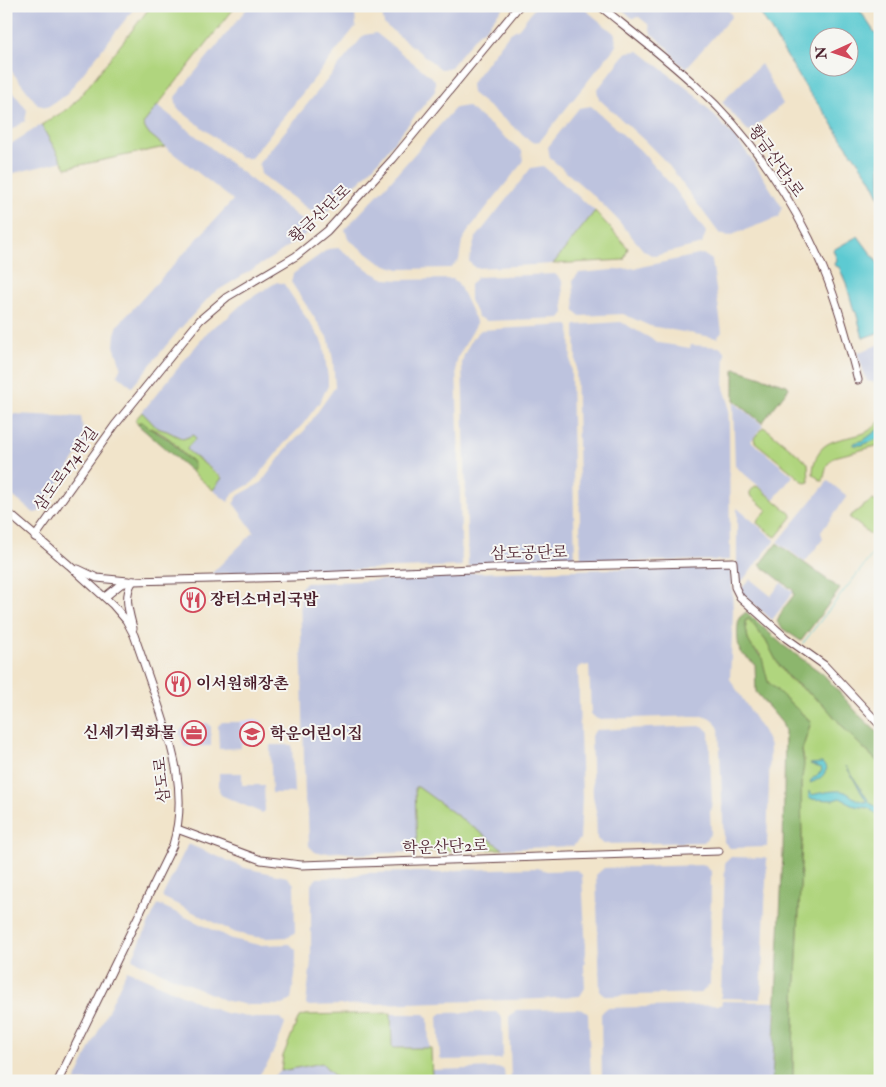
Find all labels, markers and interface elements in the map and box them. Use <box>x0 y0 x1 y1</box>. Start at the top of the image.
north arrow <box>808 28 858 78</box>
text: N <box>813 45 830 60</box>
street label: 황금산단3로 <box>744 121 808 201</box>
street label: 황금산단로 <box>285 180 355 248</box>
street label: 삼도로174번길 <box>30 423 102 515</box>
street label: 삼도공단로 <box>490 542 568 564</box>
restaurant icon: 장터소머리국밥 <box>180 587 206 613</box>
place label: 장터소머리국밥 <box>210 590 319 610</box>
restaurant icon: 이서원해장촌 <box>165 671 191 697</box>
place label: 이서원해장촌 <box>196 674 289 694</box>
office icon: 신세기퀵화물 <box>181 720 207 746</box>
school or university icon: 학운어린이집 <box>239 721 265 747</box>
place label: 신세기퀵화물 <box>83 723 177 743</box>
place label: 학운어린이집 <box>270 724 363 744</box>
street label: 삼도로 <box>150 755 174 804</box>
street label: 학운산단2로 <box>402 835 489 858</box>

